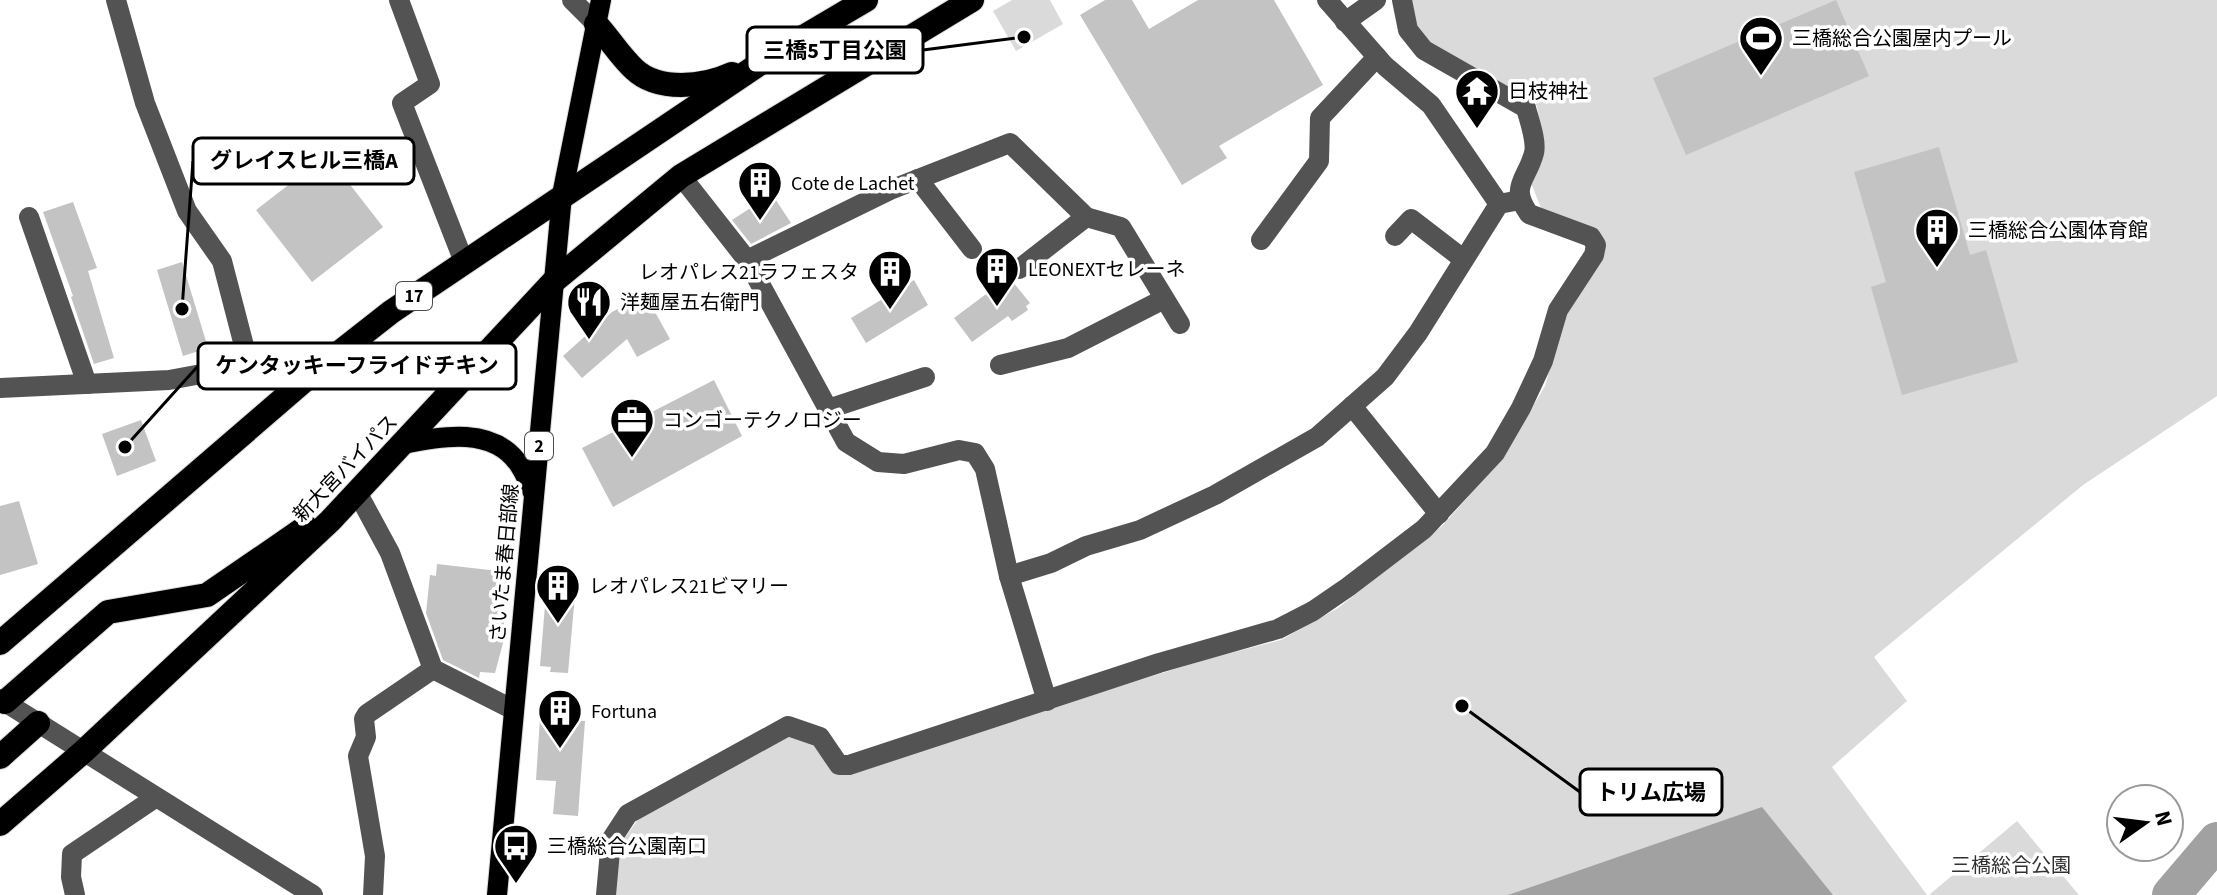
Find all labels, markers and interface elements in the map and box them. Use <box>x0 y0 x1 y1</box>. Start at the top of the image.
sports icon: 三橋総合公園屋内プール <box>1737 14 1785 77</box>
place label: 三橋総合公園屋内プール <box>1792 25 2012 53</box>
callout: 三橋5丁目公園 <box>747 27 923 73</box>
text: 三橋5丁目公園 <box>763 35 907 67</box>
temple icon: 日枝神社 <box>1453 67 1501 130</box>
place label: 日枝神社 <box>1508 78 1588 106</box>
callout: グレイスヒル三橋A <box>193 138 414 184</box>
text: グレイスヒル三橋A <box>210 145 398 177</box>
building icon: Cote de Lachet <box>736 159 784 222</box>
place label: Cote de Lachet <box>791 170 915 198</box>
building icon: 三橋総合公園体育館 <box>1913 206 1961 269</box>
place label: 三橋総合公園体育館 <box>1968 217 2148 245</box>
building icon: LEONEXTセレーネ <box>973 245 1021 308</box>
building icon: レオパレス21ラフェスタ <box>866 248 914 311</box>
place label: LEONEXTセレーネ <box>1028 256 1186 284</box>
place label: レオパレス21ラフェスタ <box>639 259 859 287</box>
restaurant icon: 洋麺屋五右衛門 <box>565 278 613 341</box>
road number: 17 <box>396 282 432 310</box>
place label: 洋麺屋五右衛門 <box>620 289 760 317</box>
callout: ケンタッキーフライドチキン <box>198 343 516 389</box>
text: ケンタッキーフライドチキン <box>215 350 499 382</box>
office icon: コンゴーテクノロジー <box>608 396 656 459</box>
place label: コンゴーテクノロジー <box>663 407 862 435</box>
street label: 新大宮バイパス <box>287 409 404 529</box>
road number: 2 <box>525 432 553 460</box>
street label: さいたま春日部線 <box>484 482 526 644</box>
building icon: レオパレス21ビマリー <box>534 562 582 625</box>
place label: レオパレス21ビマリー <box>589 573 789 601</box>
building icon: Fortuna <box>536 687 584 750</box>
place label: Fortuna <box>591 698 657 726</box>
callout: トリム広場 <box>1580 769 1722 815</box>
text: トリム広場 <box>1596 777 1706 809</box>
north arrow <box>2105 783 2185 863</box>
text: N <box>2146 807 2181 829</box>
bus stop icon: 三橋総合公園南口 <box>492 822 540 885</box>
place label: 三橋総合公園南口 <box>547 833 707 861</box>
park label: 三橋総合公園 <box>1951 852 2071 880</box>

